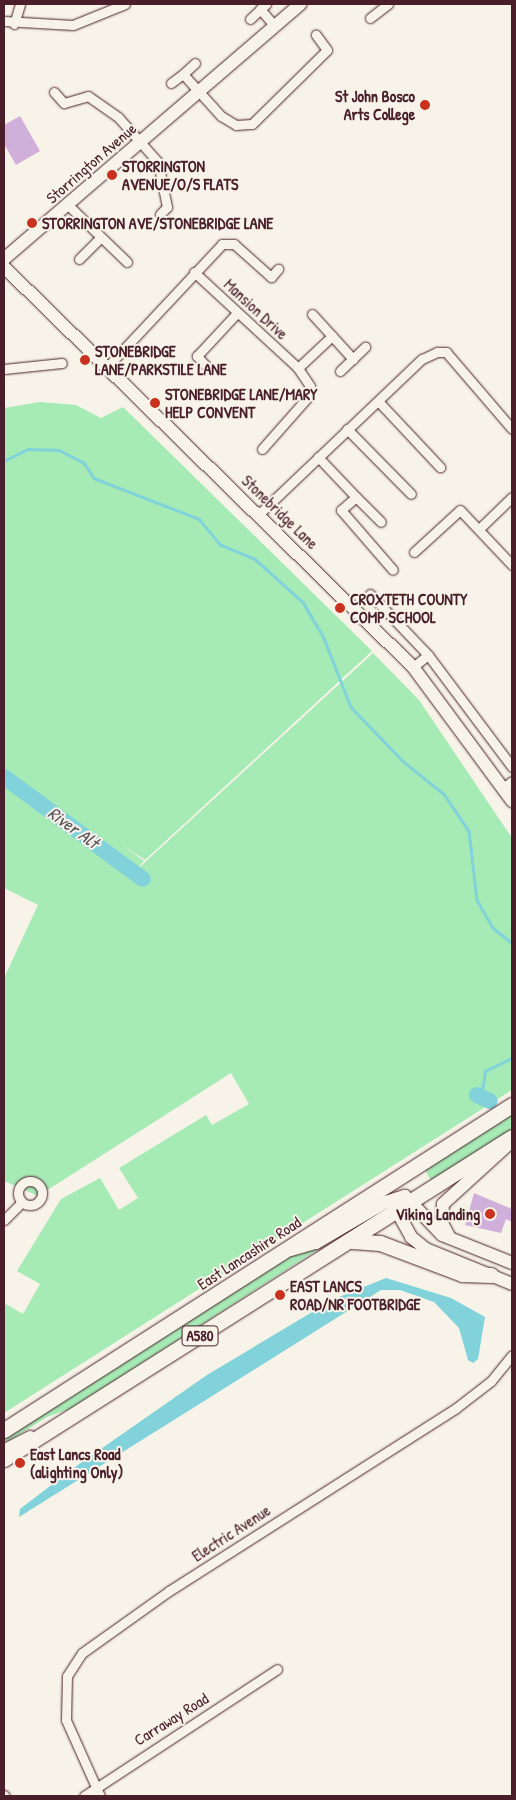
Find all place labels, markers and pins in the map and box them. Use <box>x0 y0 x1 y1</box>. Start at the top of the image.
place label: St John Bosco Arts College <box>335 86 415 124</box>
marker: St John Bosco Arts College <box>419 99 431 111</box>
place label: STORRINGTON AVENUE/O/S FLATS <box>122 156 238 194</box>
marker: STORRINGTON AVENUE/O/S FLATS <box>106 169 118 181</box>
place label: STORRINGTON AVE/STONEBRIDGE LANE <box>42 213 273 233</box>
marker: STORRINGTON AVE/STONEBRIDGE LANE <box>26 217 38 229</box>
place label: STONEBRIDGE LANE/PARKSTILE LANE <box>95 341 227 379</box>
marker: STONEBRIDGE LANE/PARKSTILE LANE <box>79 354 91 366</box>
place label: STONEBRIDGE LANE/MARY HELP CONVENT <box>165 384 317 422</box>
marker: STONEBRIDGE LANE/MARY HELP CONVENT <box>149 397 161 409</box>
place label: CROXTETH COUNTY COMP SCHOOL <box>350 589 467 627</box>
marker: CROXTETH COUNTY COMP SCHOOL <box>334 602 346 614</box>
place label: Viking Landing <box>396 1204 480 1224</box>
marker: Viking Landing <box>484 1208 496 1220</box>
place label: EAST LANCS ROAD/NR FOOTBRIDGE <box>290 1276 421 1314</box>
marker: EAST LANCS ROAD/NR FOOTBRIDGE <box>274 1289 286 1301</box>
place label: East Lancs Road (alighting Only) <box>30 1444 123 1482</box>
marker: East Lancs Road (alighting Only) <box>14 1457 26 1469</box>

